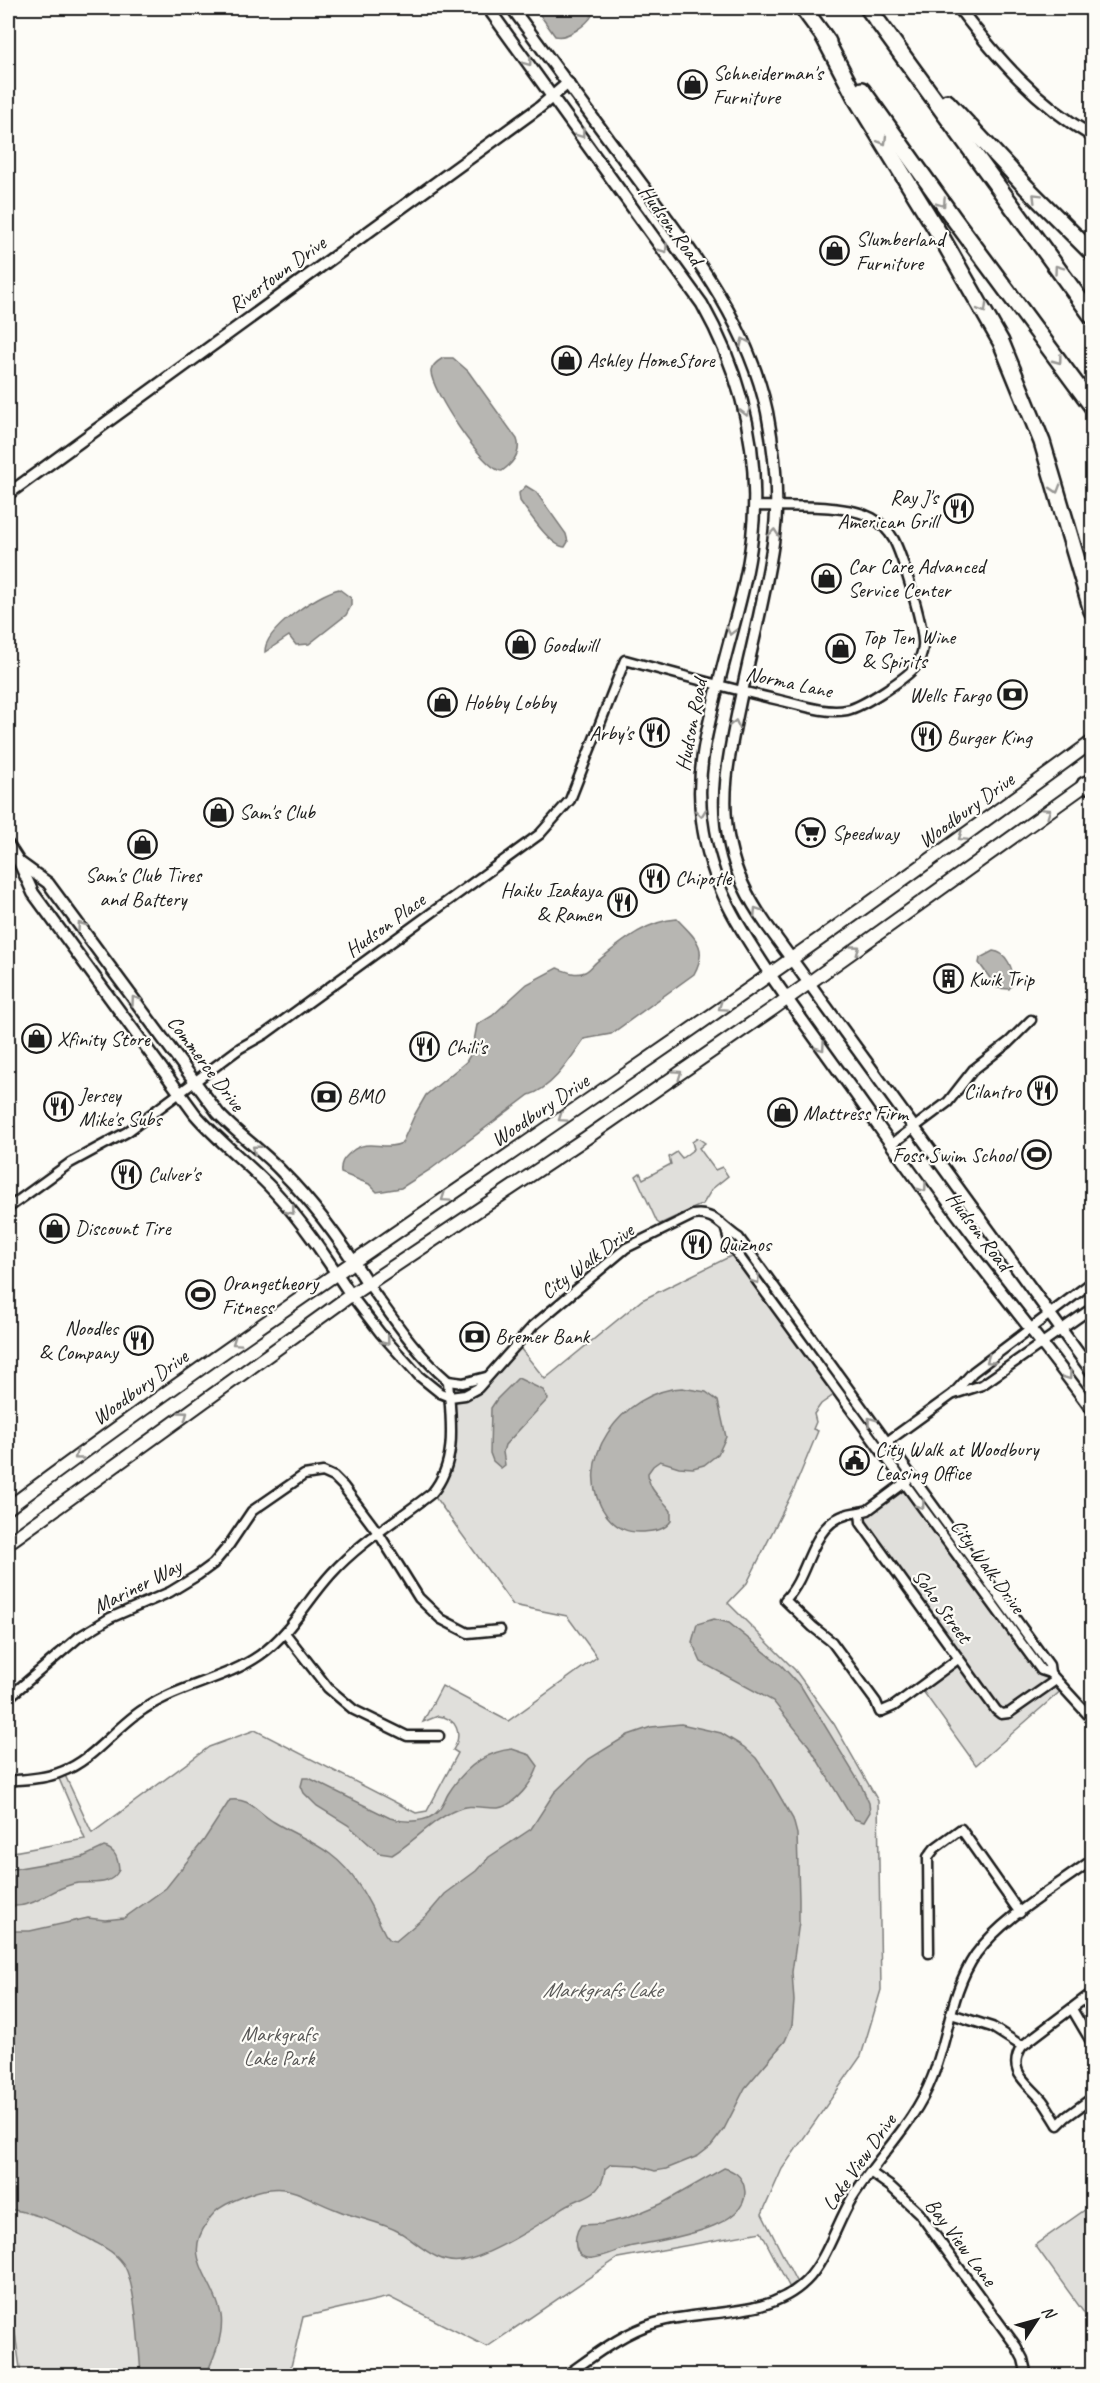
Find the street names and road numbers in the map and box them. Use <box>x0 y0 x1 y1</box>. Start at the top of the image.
street label: Hudson Road <box>633 180 711 273</box>
street label: Rivertown Drive <box>223 229 332 318</box>
street label: Norma Lane <box>743 660 837 704</box>
street label: Hudson Road <box>669 673 713 773</box>
street label: Woodbury Drive <box>913 766 1020 854</box>
street label: Hudson Place <box>340 886 432 963</box>
street label: Commerce Drive <box>162 1010 251 1117</box>
street label: Woodbury Drive <box>486 1067 595 1152</box>
street label: Hudson Road <box>941 1186 1020 1279</box>
street label: City Walk Drive <box>535 1216 641 1305</box>
street label: Woodbury Drive <box>87 1343 194 1431</box>
street label: City Walk Drive <box>945 1514 1032 1620</box>
street label: Mariner Way <box>88 1552 187 1619</box>
street label: Soho Street <box>907 1564 979 1650</box>
street label: Lake View Drive <box>816 2108 902 2215</box>
street label: Bay View Lane <box>920 2193 1003 2292</box>

